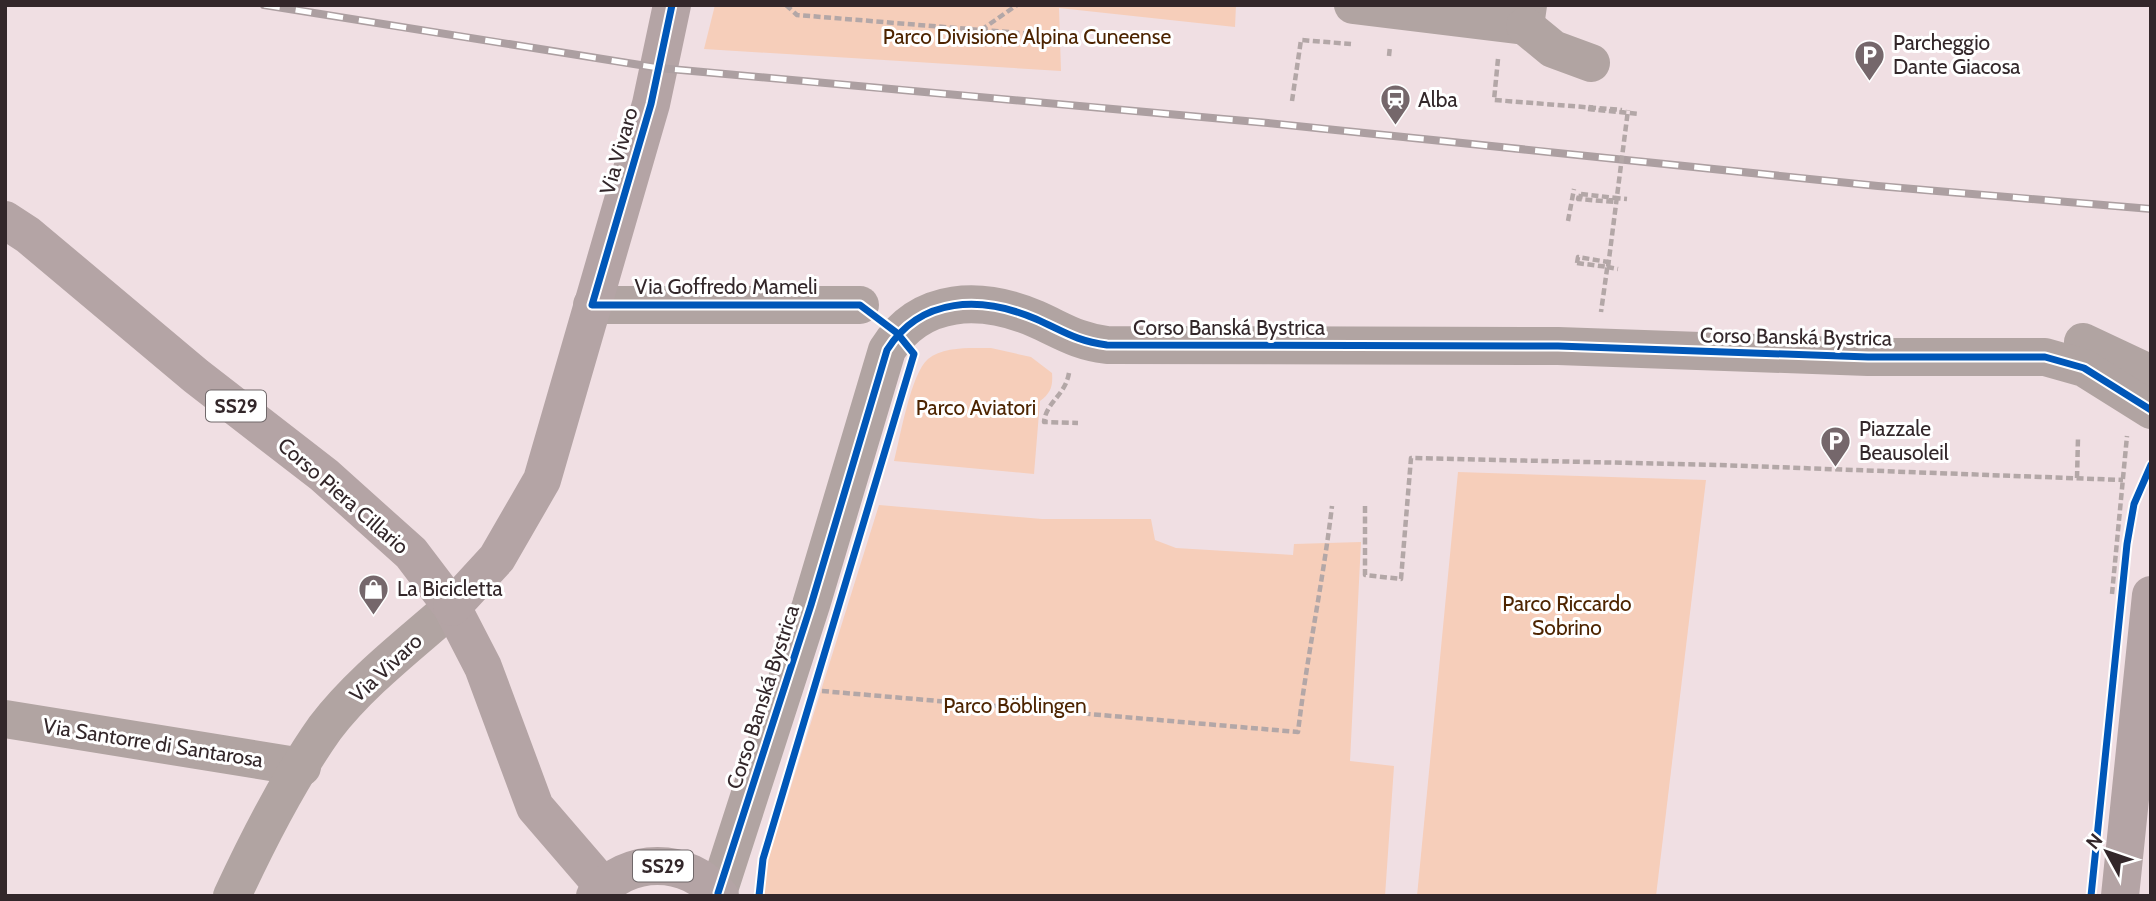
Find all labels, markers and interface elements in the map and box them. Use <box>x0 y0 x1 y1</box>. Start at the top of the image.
park label: Parco Divisione Alpina Cuneense <box>883 24 1172 49</box>
place label: Parcheggio Dante Giacosa <box>1893 30 2020 79</box>
parking icon: Parcheggio Dante Giacosa <box>1853 38 1887 82</box>
station icon: Alba <box>1378 83 1412 127</box>
place label: Alba <box>1418 87 1457 112</box>
street label: Via Vivaro <box>594 104 643 197</box>
street label: Via Goffredo Mameli <box>635 274 817 299</box>
street label: Corso Banská Bystrica <box>1133 315 1325 340</box>
street label: Corso Banská Bystrica <box>1700 322 1892 351</box>
road number: SS29 <box>206 390 266 422</box>
park label: Parco Aviatori <box>916 395 1036 420</box>
place label: Piazzale Beausoleil <box>1859 416 1949 465</box>
parking icon: Piazzale Beausoleil <box>1819 424 1853 468</box>
street label: Corso Piera Cillario <box>273 432 414 559</box>
shop icon: La Bicicletta <box>357 572 391 616</box>
place label: La Bicicletta <box>397 576 503 601</box>
park label: Parco Riccardo Sobrino <box>1502 591 1632 640</box>
street label: Corso Banská Bystrica <box>721 602 804 792</box>
street label: Via Vivaro <box>344 628 427 707</box>
park label: Parco Böblingen <box>943 693 1087 718</box>
street label: Via Santorre di Santarosa <box>41 713 265 772</box>
north arrow <box>2072 817 2142 887</box>
text: N <box>2081 829 2107 854</box>
road number: SS29 <box>633 850 693 881</box>

